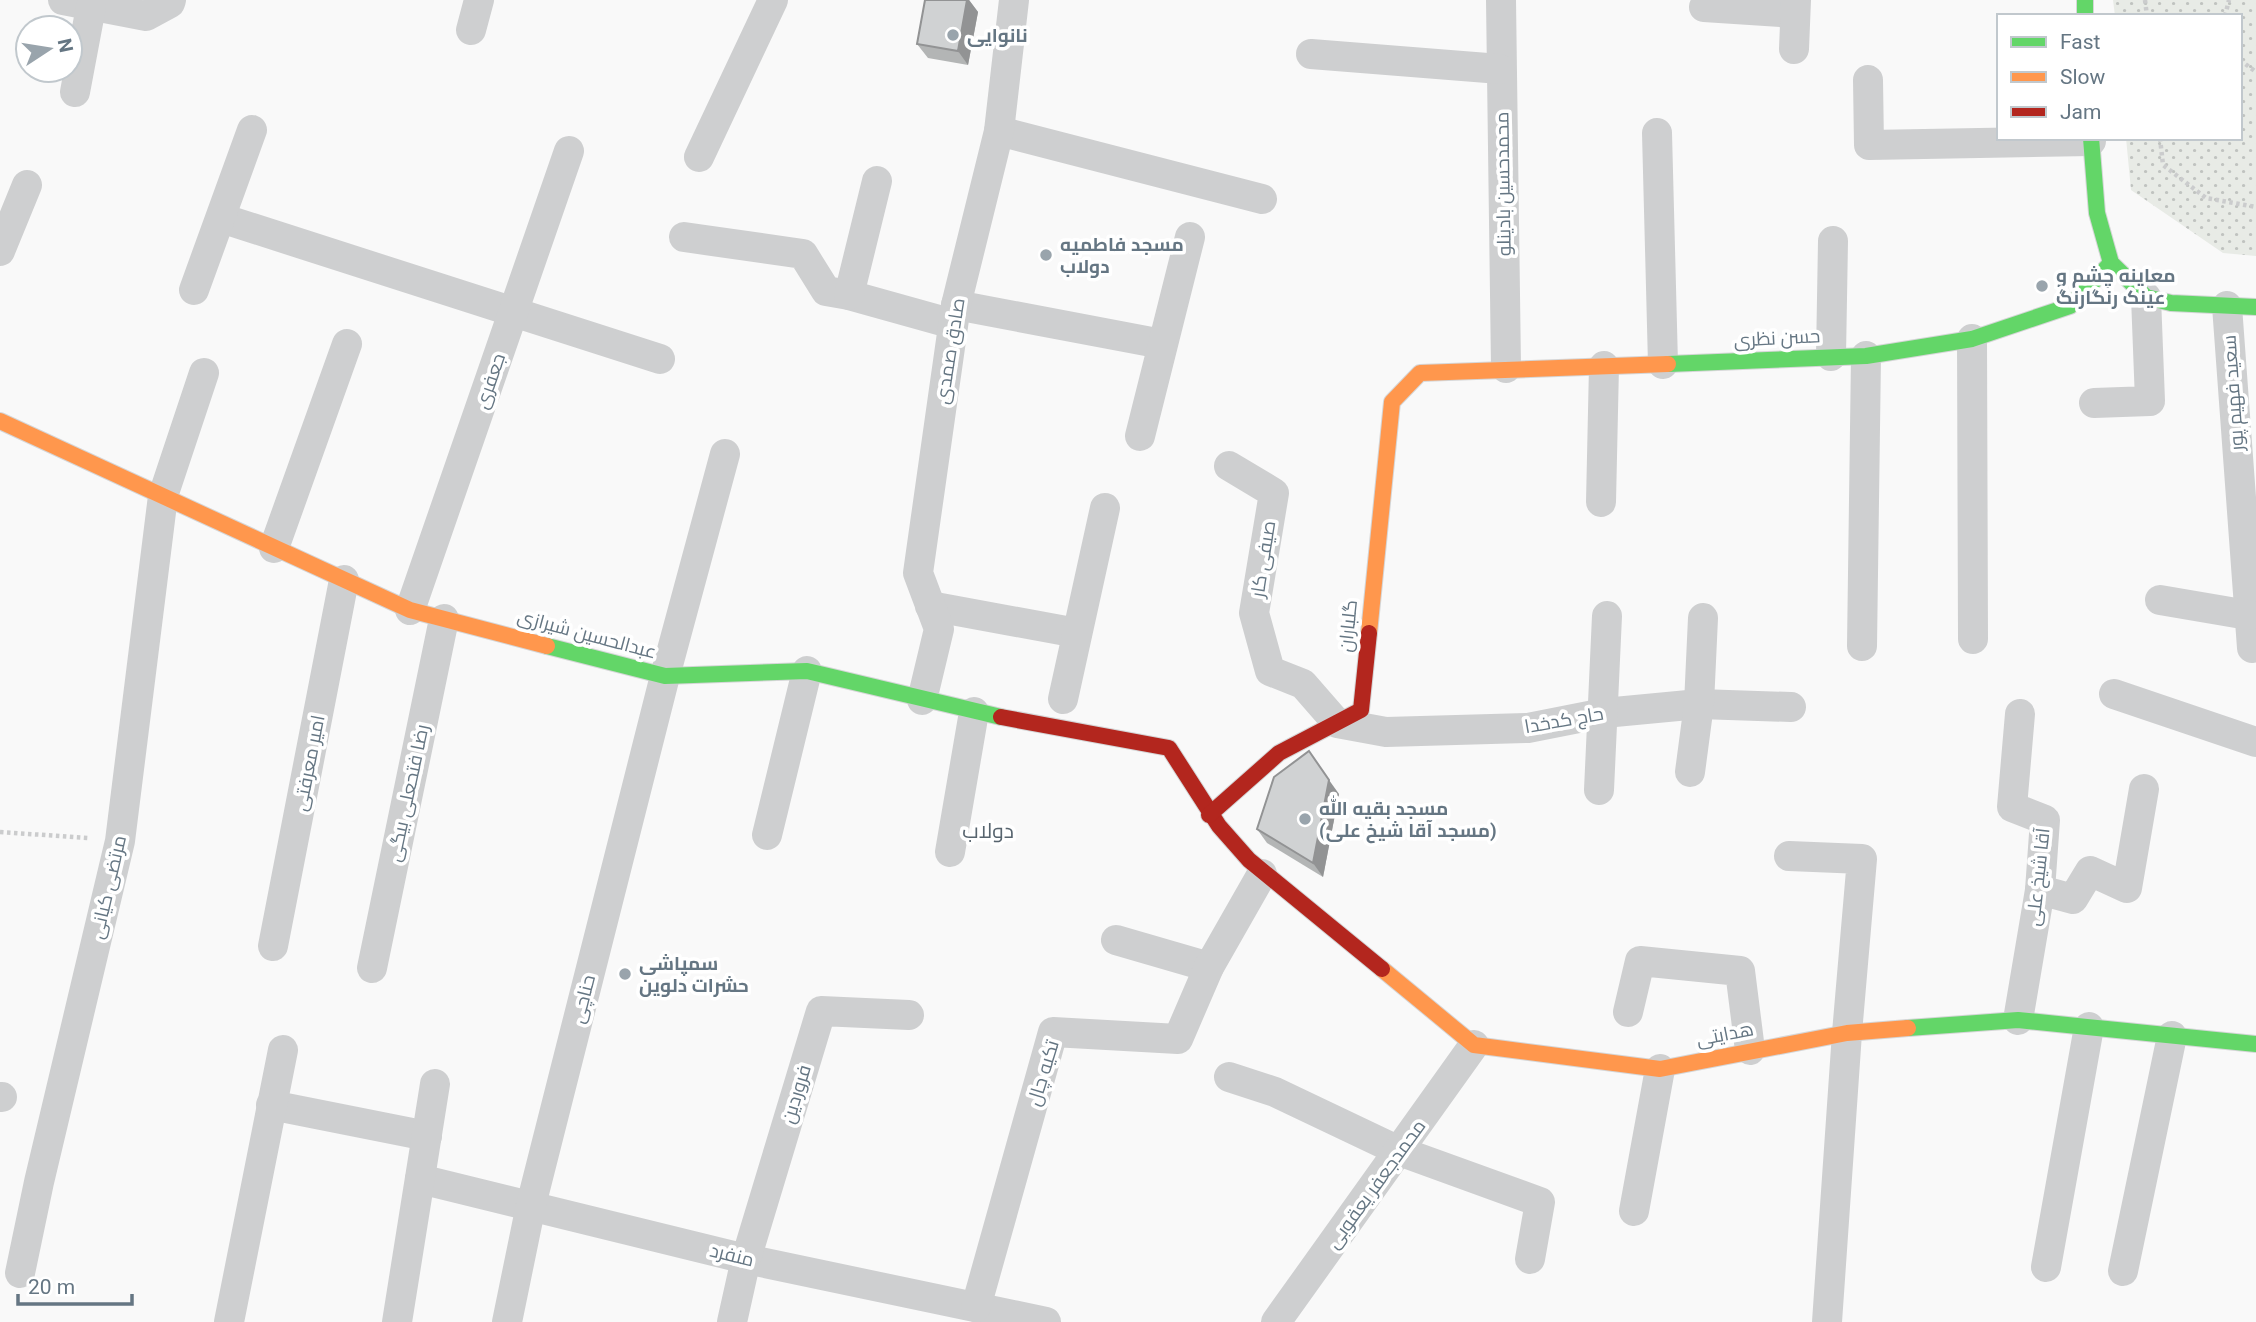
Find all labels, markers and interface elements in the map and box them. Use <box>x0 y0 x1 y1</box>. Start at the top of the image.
north arrow <box>14 14 84 84</box>
legend <box>1997 14 2242 140</box>
place label: نانوایی <box>967 24 1028 47</box>
marker: نانوایی <box>945 27 961 43</box>
text: Fast <box>2060 30 2101 54</box>
text: N <box>52 37 78 55</box>
text: Slow <box>2060 65 2106 89</box>
text: Jam <box>2060 100 2101 124</box>
street label: محمدحسین بادینلو <box>1490 112 1516 256</box>
place label: مسجد فاطمیه دولاب <box>1060 233 1184 278</box>
marker: مسجد فاطمیه دولاب <box>1038 247 1054 263</box>
place label: معاینه چشم و عینک رنگارنگ <box>2056 264 2176 309</box>
marker: معاینه چشم و عینک رنگارنگ <box>2034 278 2050 294</box>
street label: صادق صمدی <box>930 296 971 406</box>
street label: حسن نظری <box>1733 324 1821 352</box>
street label: سعید فهیم پور <box>2217 334 2251 453</box>
street label: جعفری <box>470 350 510 412</box>
street label: صیفی کار <box>1245 519 1280 600</box>
street label: گلباران <box>1334 599 1362 653</box>
street label: عبدالحسین شیرازی <box>515 604 659 664</box>
street label: حاج کدخدا <box>1523 702 1606 740</box>
street label: امیر معرفتی <box>288 713 330 813</box>
street label: رضا فتحعلی بیگی <box>382 722 434 864</box>
place label: مسجد بقیه الله (مسجد آقا شیخ علی) <box>1319 795 1497 844</box>
marker: مسجد بقیه الله (مسجد آقا شیخ علی) <box>1297 811 1313 827</box>
district label: دولاب <box>962 819 1014 843</box>
street label: آقا شیخ علی <box>2021 827 2057 928</box>
street label: مرتضی کیانی <box>85 833 131 941</box>
place label: سمپاشی حشرات دلوین <box>639 952 749 997</box>
marker: سمپاشی حشرات دلوین <box>617 966 633 982</box>
street label: حناچی <box>566 972 601 1026</box>
street label: هدایتی <box>1694 1017 1756 1051</box>
street label: تکیه چال <box>1022 1037 1065 1109</box>
street label: فروردین <box>776 1062 816 1126</box>
street label: محمدجعفر یعقوبی <box>1321 1115 1431 1253</box>
street label: منفرد <box>707 1238 757 1272</box>
scale bar <box>18 1262 131 1306</box>
text: 20 m <box>28 1275 75 1299</box>

